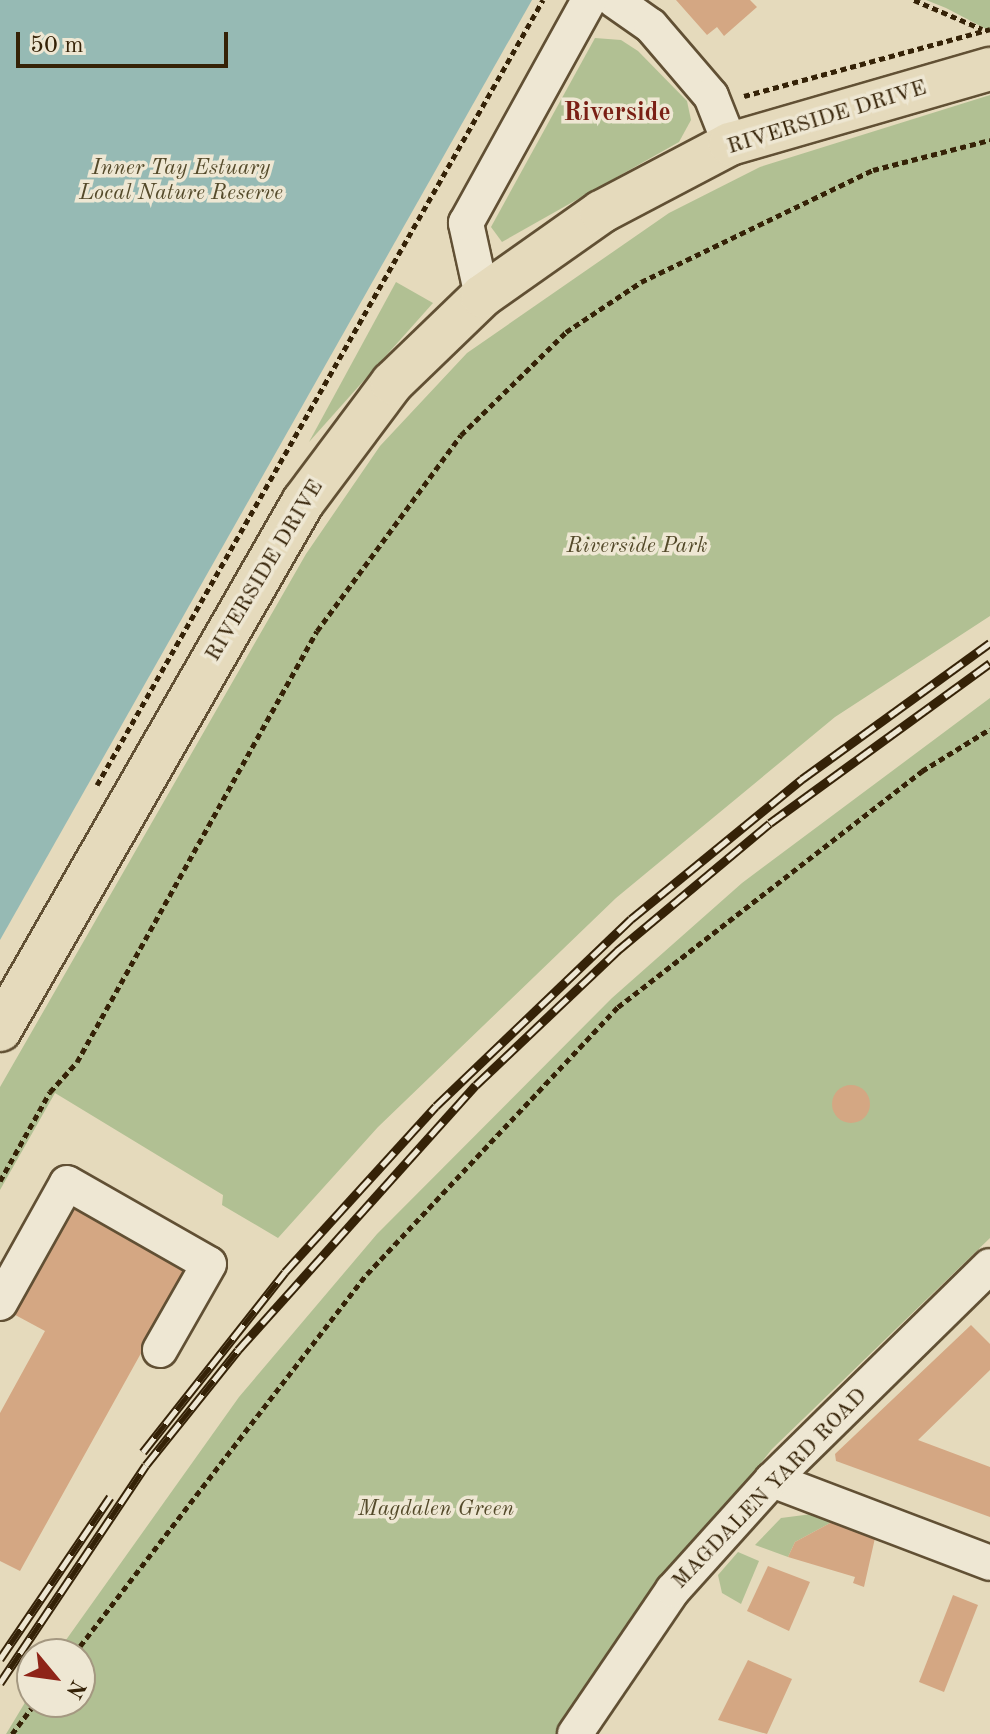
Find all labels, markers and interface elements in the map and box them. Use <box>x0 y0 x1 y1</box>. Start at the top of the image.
scale bar <box>20 16 232 66</box>
text: 50 m <box>30 34 84 58</box>
street label: RIVERSIDE DRIVE <box>724 75 930 161</box>
district label: Riverside <box>563 98 671 130</box>
park label: Inner Tay Estuary Local Nature Reserve <box>79 155 283 206</box>
street label: RIVERSIDE DRIVE <box>200 476 330 666</box>
park label: Riverside Park <box>567 534 707 560</box>
street label: MAGDALEN YARD ROAD <box>667 1383 873 1595</box>
park label: Magdalen Green <box>358 1497 514 1523</box>
north arrow <box>16 1638 96 1718</box>
text: N <box>62 1676 89 1701</box>

